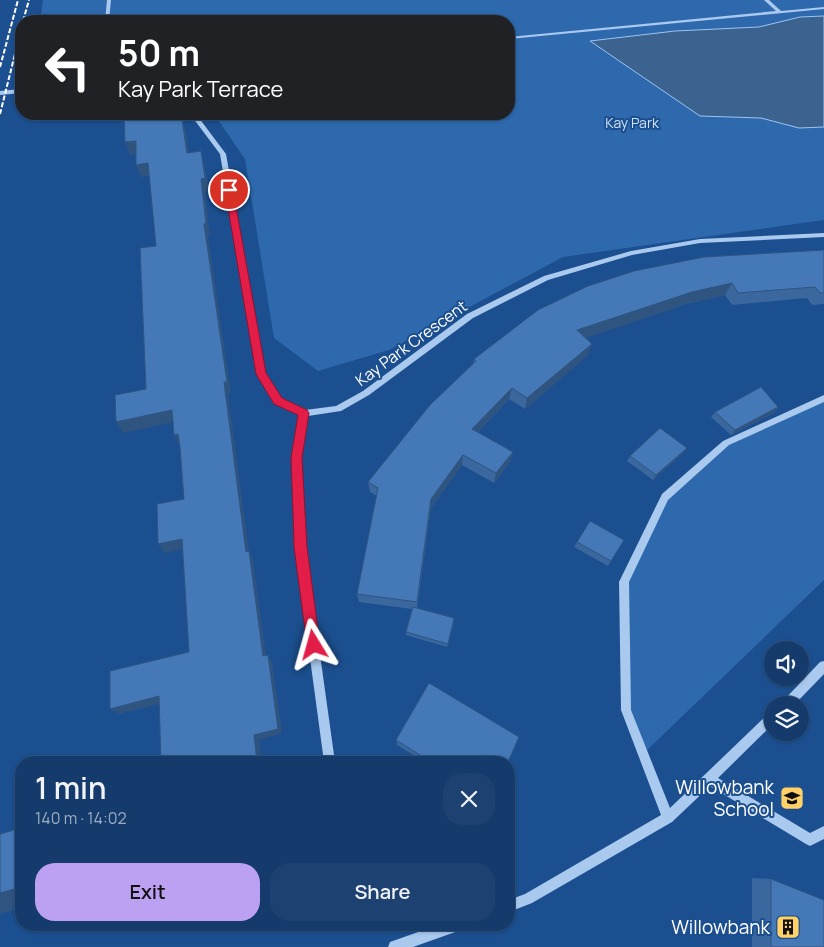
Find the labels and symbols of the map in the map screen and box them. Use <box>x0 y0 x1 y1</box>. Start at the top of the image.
park label: Kay Park <box>605 113 660 132</box>
pin <box>208 169 250 211</box>
street label: Kay Park Crescent <box>351 295 471 391</box>
position arrow <box>287 618 339 670</box>
place label: Willowbank School <box>675 774 775 822</box>
school or university icon: Willowbank School <box>779 785 805 811</box>
place label: Willowbank <box>671 914 771 940</box>
building icon: Willowbank <box>775 914 801 940</box>

